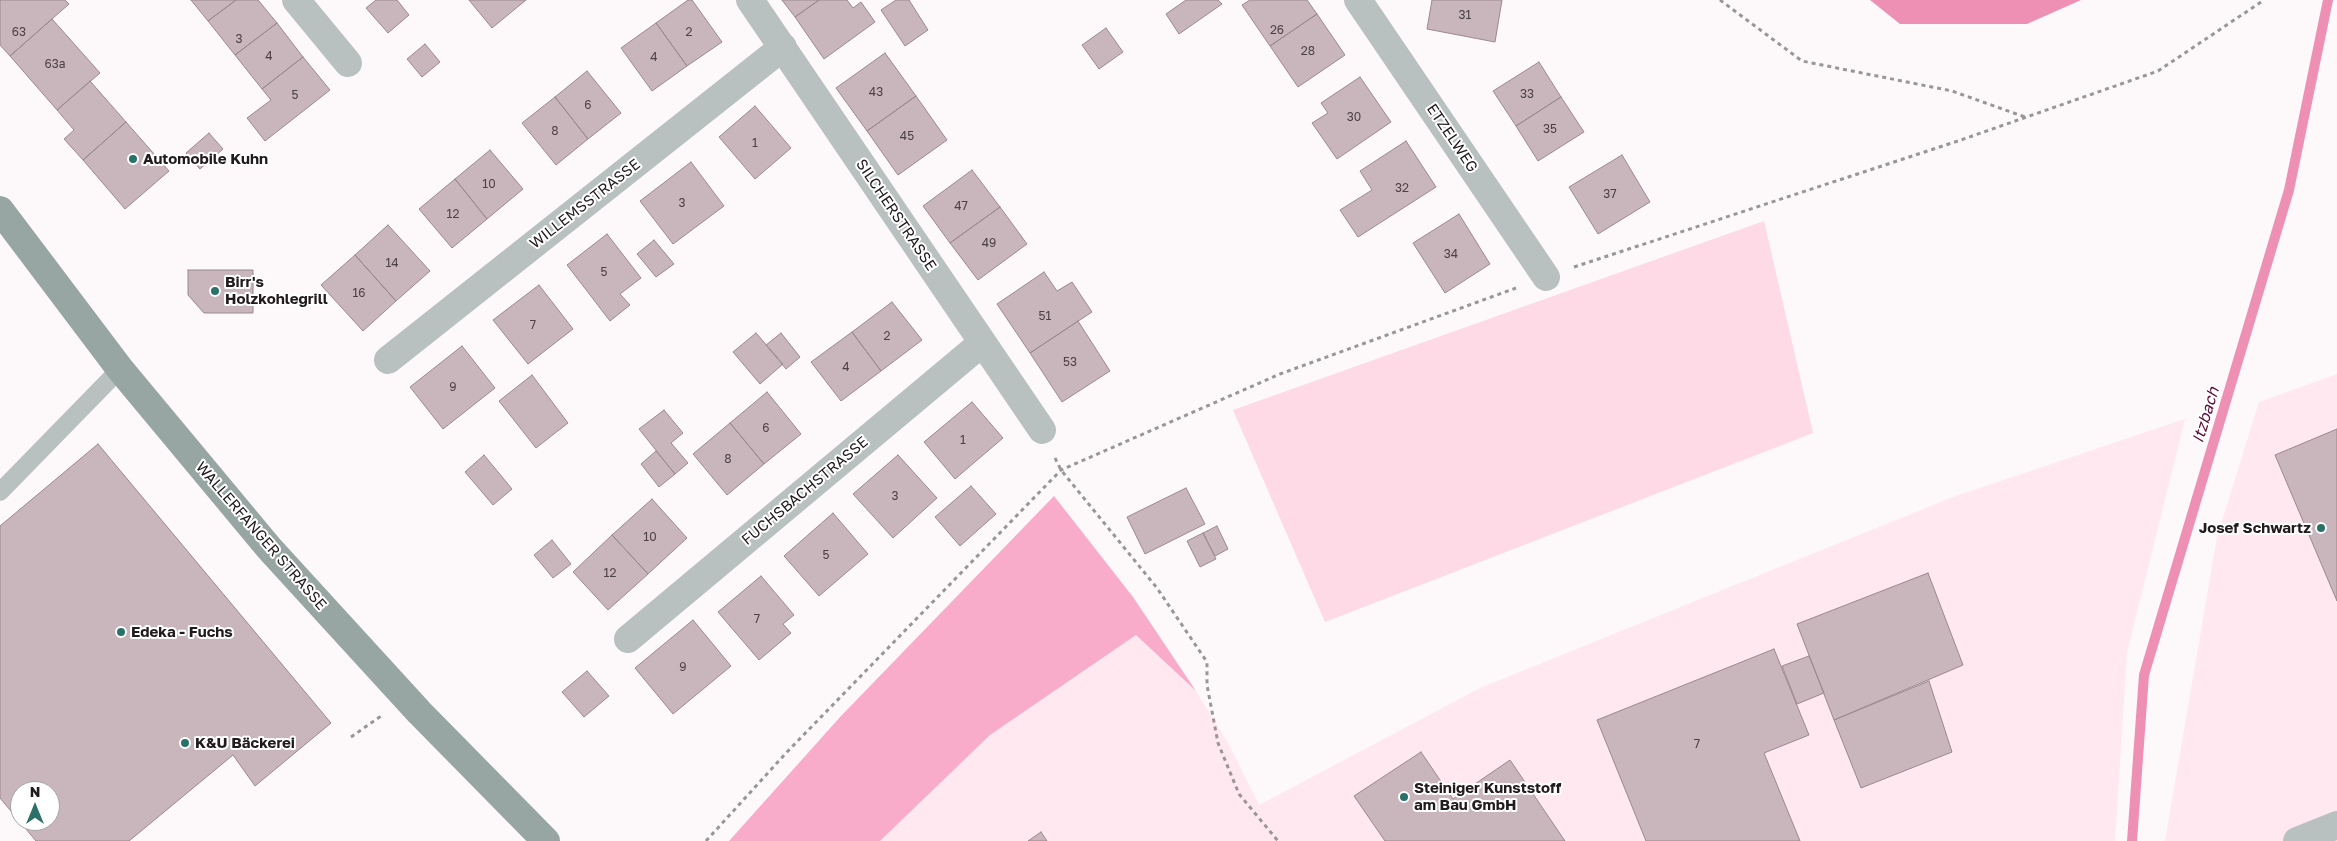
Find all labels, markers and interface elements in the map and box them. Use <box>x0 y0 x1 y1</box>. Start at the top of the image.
house number: 31 <box>1459 8 1471 22</box>
house number: 26 <box>1270 23 1284 37</box>
house number: 63 <box>12 25 26 39</box>
house number: 2 <box>686 25 692 39</box>
house number: 3 <box>235 32 243 46</box>
house number: 28 <box>1301 44 1315 58</box>
house number: 4 <box>265 49 273 63</box>
house number: 4 <box>650 50 658 64</box>
house number: 63a <box>44 57 66 71</box>
house number: 43 <box>869 85 883 99</box>
house number: 33 <box>1520 87 1534 101</box>
house number: 5 <box>292 88 298 102</box>
house number: 6 <box>584 98 592 112</box>
street label: ETZELWEG <box>1423 100 1481 176</box>
house number: 30 <box>1347 110 1361 124</box>
house number: 35 <box>1543 122 1557 136</box>
house number: 8 <box>551 124 559 138</box>
house number: 45 <box>900 129 914 143</box>
house number: 1 <box>752 136 758 150</box>
place label: Automobile Kuhn <box>143 150 268 168</box>
marker: Automobile Kuhn <box>127 153 139 165</box>
street label: WILLEMSSTRASSE <box>526 155 644 253</box>
street label: SILCHERSTRASSE <box>852 156 940 274</box>
house number: 10 <box>482 177 496 191</box>
house number: 32 <box>1395 181 1409 195</box>
house number: 37 <box>1603 187 1617 201</box>
house number: 3 <box>678 196 686 210</box>
house number: 47 <box>954 199 968 213</box>
house number: 12 <box>447 207 459 221</box>
house number: 49 <box>982 236 996 250</box>
house number: 34 <box>1444 247 1458 261</box>
house number: 14 <box>385 256 399 270</box>
house number: 5 <box>601 265 607 279</box>
place label: Birr's Holzkohlegrill <box>225 273 328 308</box>
marker: Birr's Holzkohlegrill <box>209 285 221 297</box>
house number: 16 <box>352 286 366 300</box>
house number: 51 <box>1039 309 1051 323</box>
house number: 7 <box>530 318 536 332</box>
house number: 2 <box>884 329 890 343</box>
house number: 53 <box>1063 355 1077 369</box>
house number: 4 <box>842 360 850 374</box>
house number: 9 <box>449 380 457 394</box>
water label: Itzbach <box>2188 385 2224 445</box>
house number: 6 <box>762 421 770 435</box>
street label: FUCHSBACHSTRASSE <box>738 433 872 549</box>
house number: 1 <box>960 433 966 447</box>
house number: 8 <box>724 452 732 466</box>
street label: WALLERFANGER STRASSE <box>192 458 330 614</box>
house number: 3 <box>891 489 899 503</box>
place label: Josef Schwartz <box>2199 519 2311 537</box>
marker: Josef Schwartz <box>2315 522 2327 534</box>
house number: 10 <box>643 530 657 544</box>
house number: 5 <box>823 548 829 562</box>
house number: 12 <box>604 566 616 580</box>
house number: 7 <box>754 612 760 626</box>
place label: Edeka - Fuchs <box>131 623 233 641</box>
marker: Edeka - Fuchs <box>115 626 127 638</box>
house number: 9 <box>679 660 687 674</box>
place label: K&U Bäckerei <box>195 734 295 752</box>
marker: K&U Bäckerei <box>179 737 191 749</box>
house number: 7 <box>1694 737 1700 751</box>
place label: Steiniger Kunststoff am Bau GmbH <box>1414 779 1561 814</box>
north arrow <box>10 781 60 831</box>
text: N <box>30 783 40 800</box>
marker: Steiniger Kunststoff am Bau GmbH <box>1398 791 1410 803</box>

